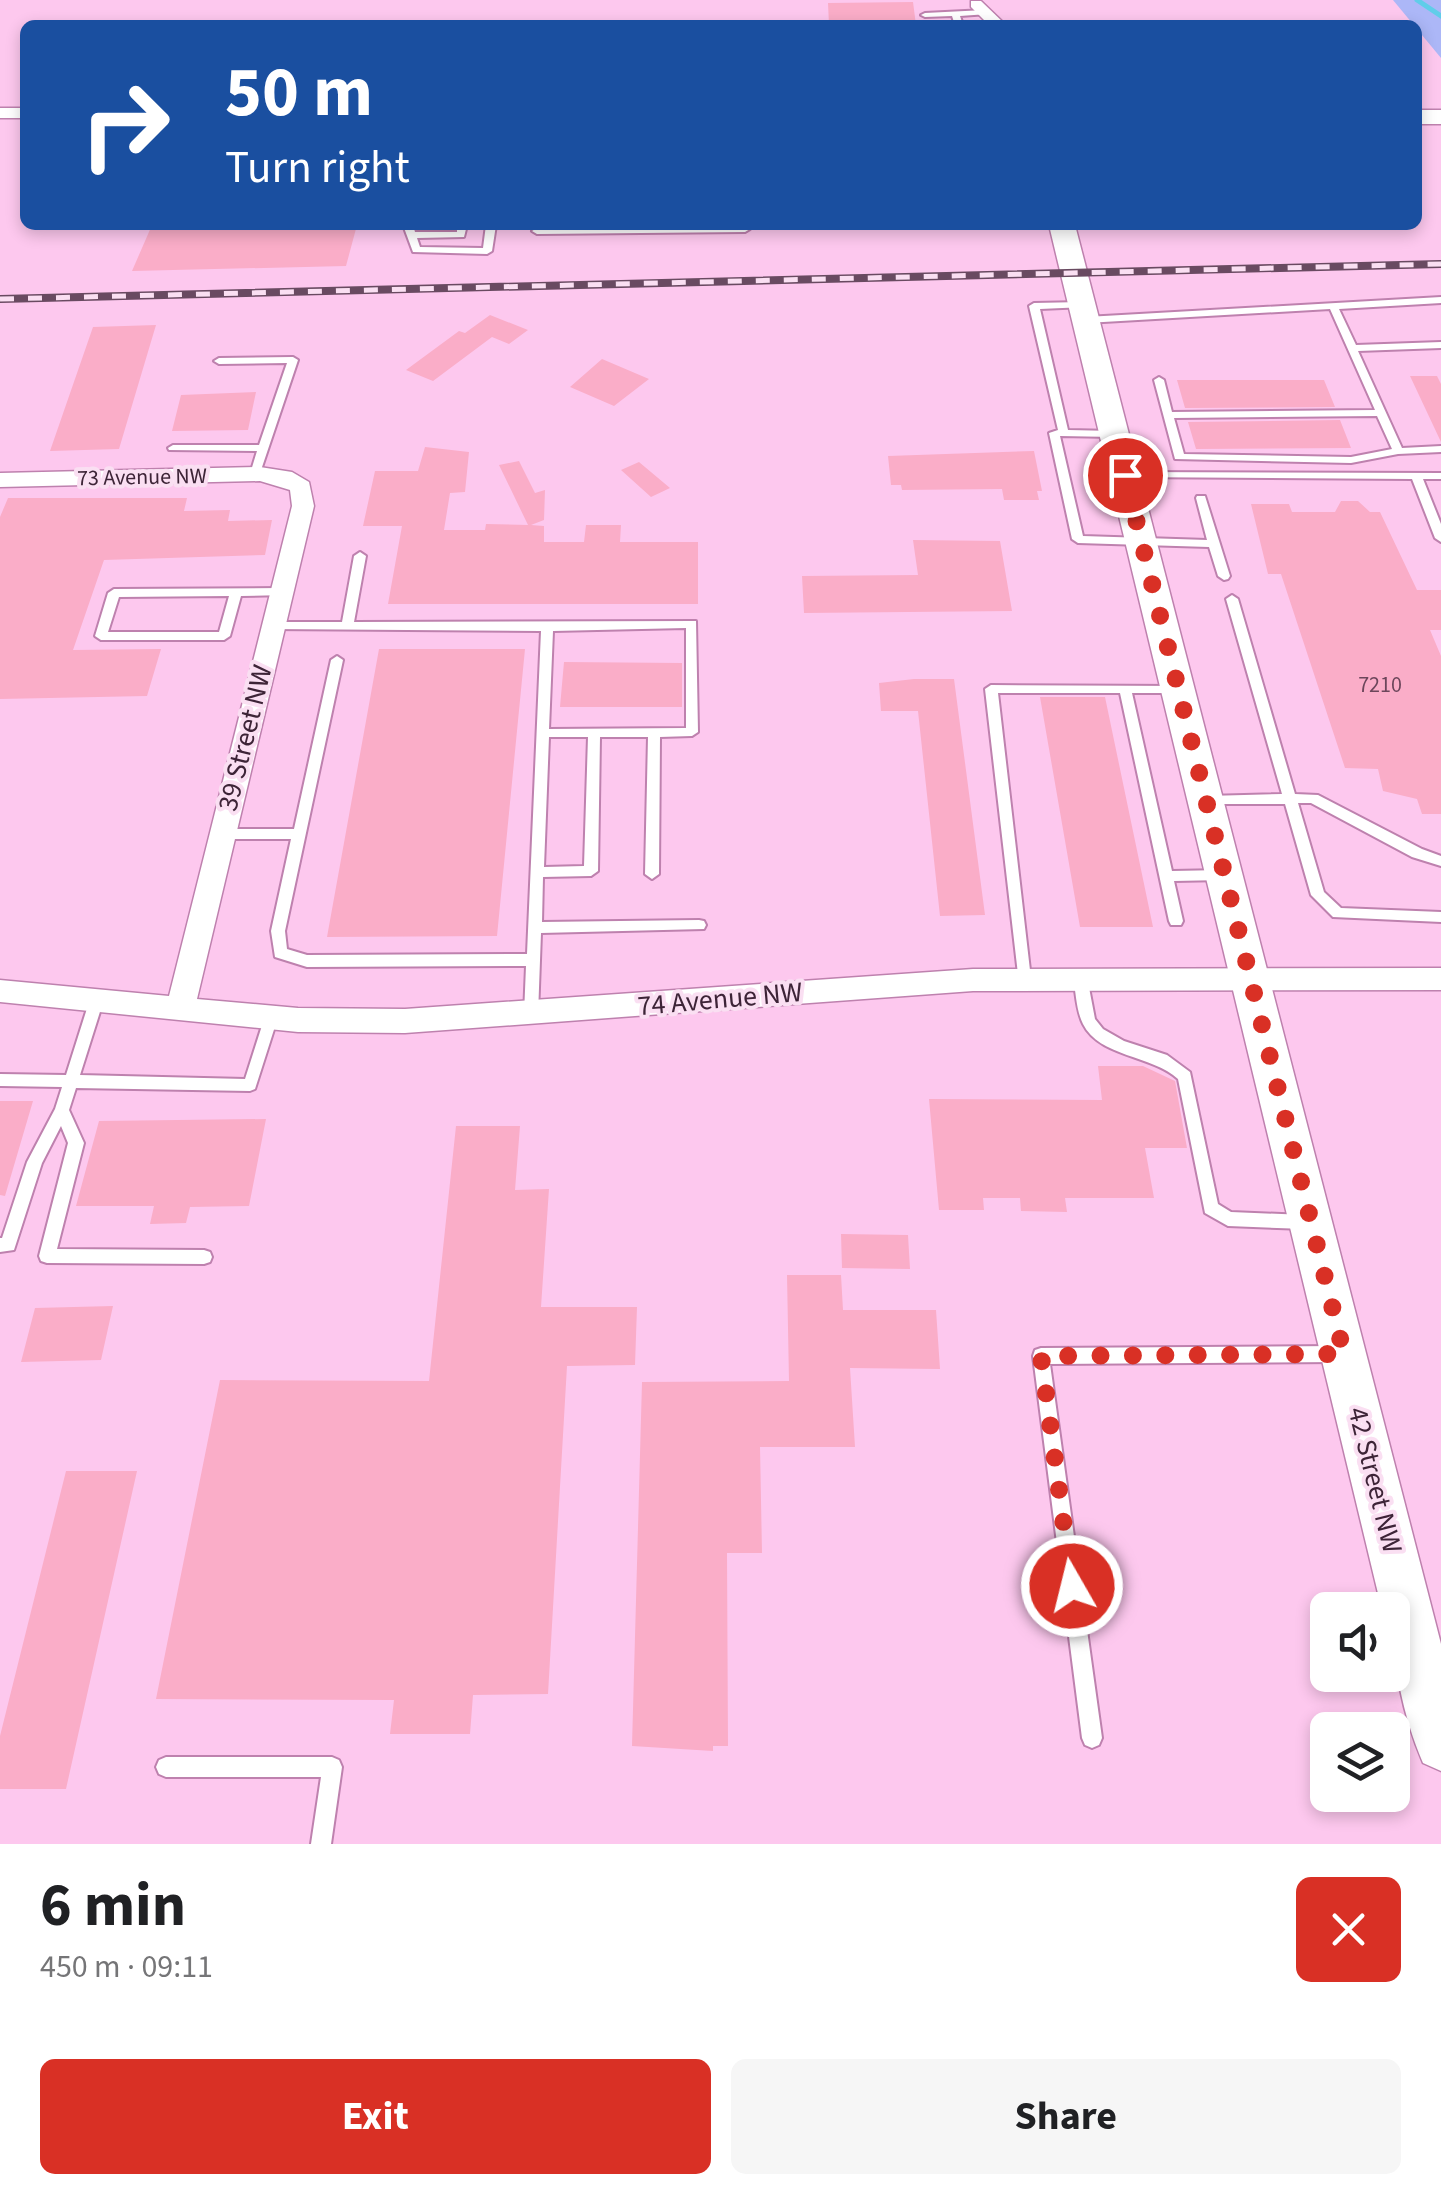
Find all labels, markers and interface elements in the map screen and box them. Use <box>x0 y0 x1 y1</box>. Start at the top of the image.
text: 50 m <box>225 43 373 143</box>
icon: right <box>60 60 190 190</box>
text: Turn right <box>225 136 410 200</box>
pin <box>1083 433 1168 518</box>
icon: arrive <box>1098 448 1153 503</box>
street label: 73 Avenue NW <box>77 460 207 494</box>
street label: 39 Street NW <box>208 661 282 815</box>
house number: 7210 <box>1358 669 1402 701</box>
street label: 74 Avenue NW <box>636 972 804 1026</box>
street label: 42 Street NW <box>1338 1403 1412 1557</box>
position arrow <box>1020 1534 1124 1638</box>
map controls <box>1310 1592 1410 1812</box>
button: sound <box>1310 1592 1410 1692</box>
button: layers <box>1310 1712 1410 1812</box>
text: 6 min <box>40 1864 186 1949</box>
button: close <box>1296 1877 1401 1982</box>
text: 450 m · 09:11 <box>40 1944 213 1990</box>
button: Exit <box>40 2059 711 2174</box>
button: Share <box>731 2059 1401 2174</box>

